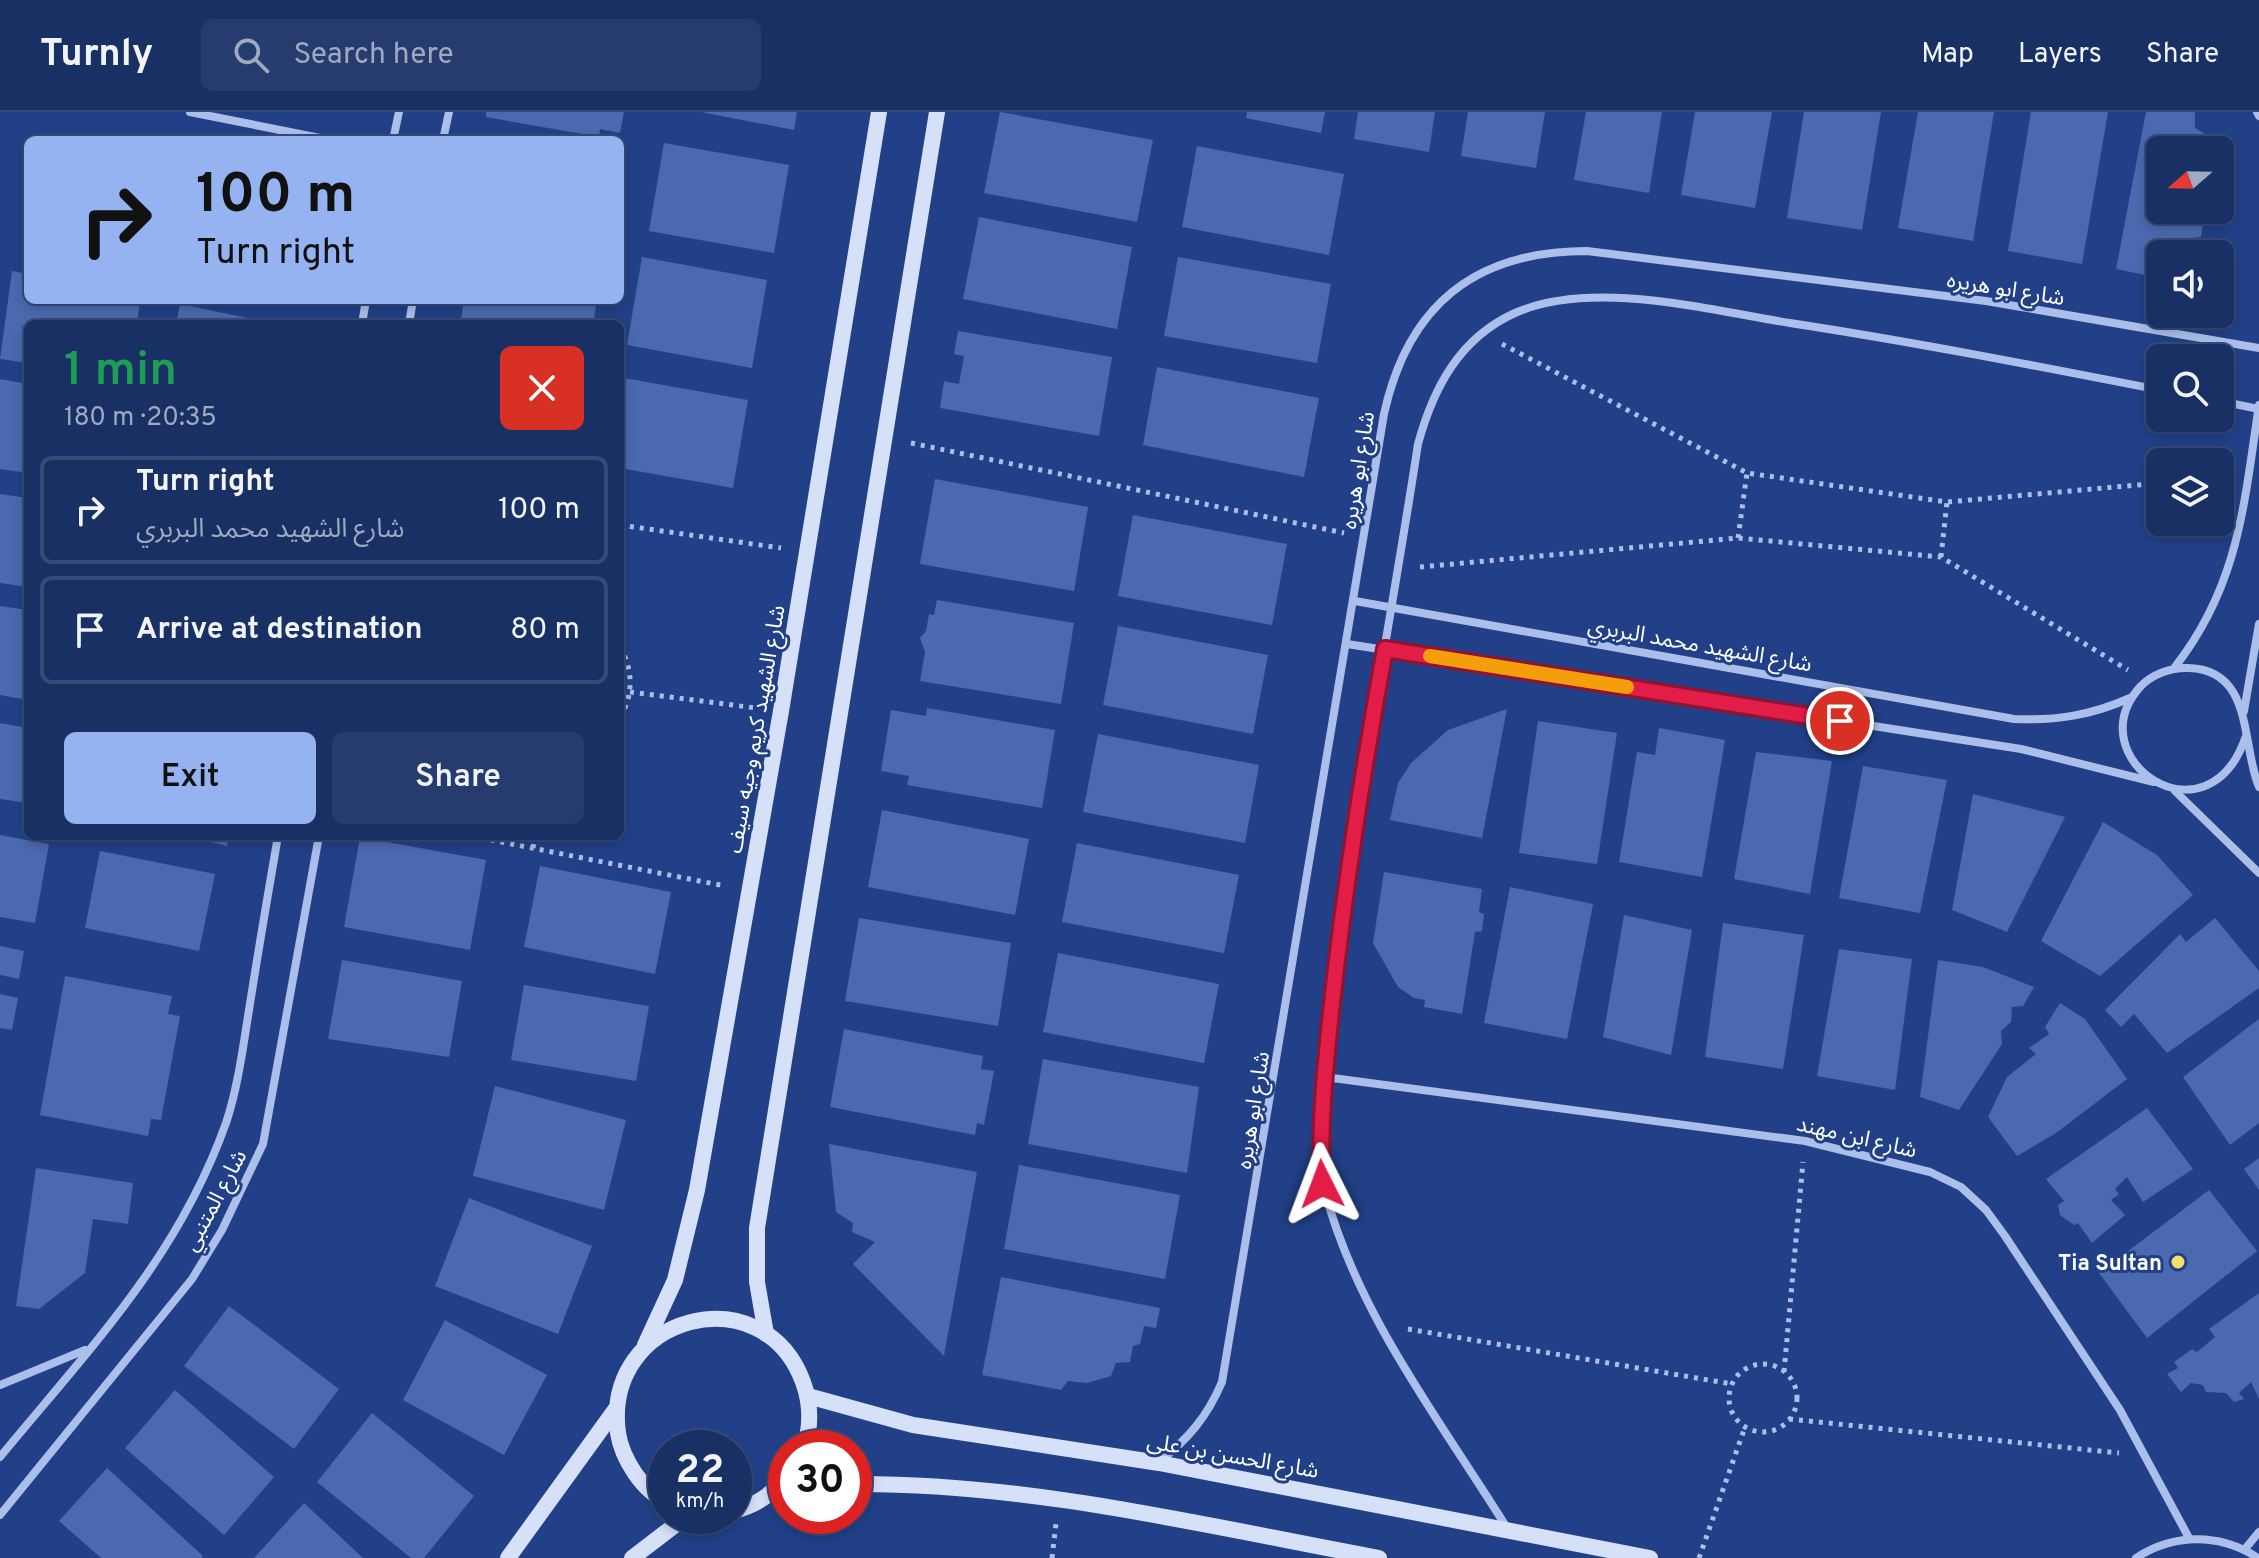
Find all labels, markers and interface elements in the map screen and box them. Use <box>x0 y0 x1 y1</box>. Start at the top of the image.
search box <box>201 19 761 91</box>
text: Turnly <box>40 31 153 80</box>
icon: search <box>229 33 273 77</box>
text: Search here <box>293 37 454 74</box>
text: Map <box>1921 37 1974 73</box>
text: Layers <box>2018 37 2102 73</box>
text: Share <box>2146 37 2219 73</box>
north arrow <box>2146 136 2234 224</box>
map controls <box>2146 136 2234 536</box>
text: 100 m <box>196 162 355 232</box>
icon: right <box>64 168 168 272</box>
text: Turn right <box>196 231 355 277</box>
button: sound <box>2146 240 2234 328</box>
street label: شارع ابو هريره <box>1945 268 2066 314</box>
text: 1 min <box>64 342 177 402</box>
button: search <box>2146 344 2234 432</box>
button: close <box>500 346 584 430</box>
text: 180 m · 20:35 <box>64 402 217 435</box>
street label: شارع ابو هريره <box>1337 410 1383 531</box>
button: layers <box>2146 448 2234 536</box>
text: Turn right <box>136 464 274 501</box>
icon: right <box>68 488 112 532</box>
text: 100 m <box>498 492 580 529</box>
text: شارع الشهيد محمد البربري <box>136 514 404 547</box>
street label: شارع الشهيد كريم وجيه سيف <box>722 603 794 856</box>
icon: arrive <box>68 608 112 652</box>
text: Arrive at destination <box>136 612 422 649</box>
text: 80 m <box>510 612 580 649</box>
street label: شارع الشهيد محمد البربري <box>1585 613 1814 681</box>
pin <box>1806 687 1874 755</box>
icon: arrive <box>1818 699 1862 743</box>
button: Exit <box>64 732 316 824</box>
button: Share <box>332 732 584 824</box>
street label: شارع ابو هريره <box>1232 1050 1278 1171</box>
street label: شارع ابن مهند <box>1794 1112 1919 1166</box>
position arrow <box>1280 1142 1364 1226</box>
street label: شارع المتنبي <box>178 1146 255 1257</box>
place label: Tia Sultan <box>2058 1251 2162 1278</box>
marker: Tia Sultan <box>2169 1253 2187 1271</box>
street label: شارع الحسن بن على <box>1144 1429 1321 1487</box>
speed limit sign: 30 <box>768 1430 872 1534</box>
text: 22 <box>676 1447 724 1497</box>
text: km/h <box>676 1489 724 1515</box>

